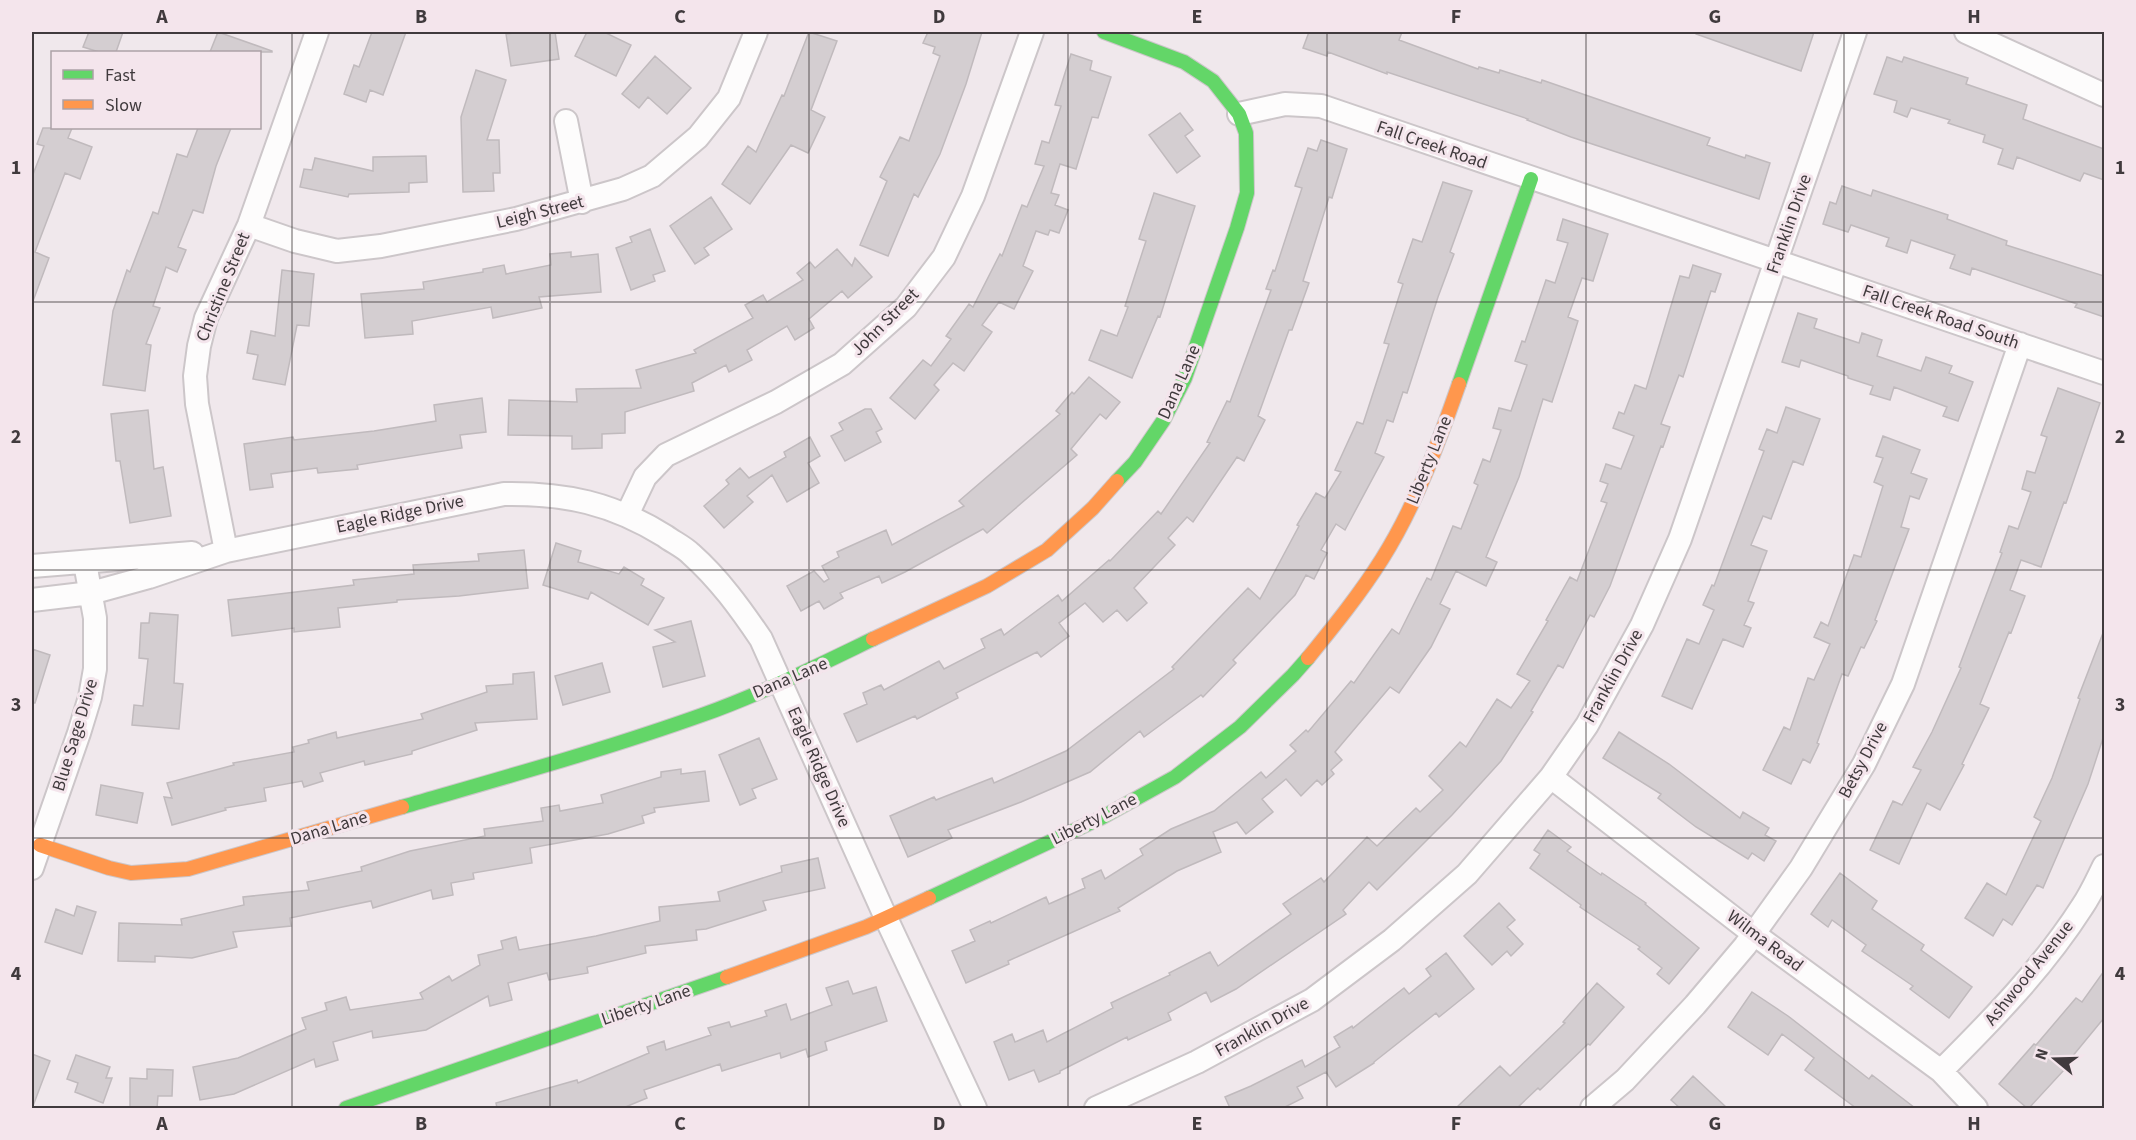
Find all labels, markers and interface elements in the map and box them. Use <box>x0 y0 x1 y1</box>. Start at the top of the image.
text: A <box>155 3 168 31</box>
text: B <box>415 3 427 31</box>
text: C <box>674 3 686 31</box>
text: D <box>933 3 945 31</box>
text: E <box>1192 3 1202 31</box>
text: F <box>1451 3 1461 31</box>
text: G <box>1709 3 1721 31</box>
text: H <box>1967 3 1981 31</box>
legend <box>51 51 261 129</box>
text: Fast <box>105 63 136 88</box>
text: Slow <box>105 93 142 118</box>
street label: Fall Creek Road <box>1373 114 1491 176</box>
text: 1 <box>11 154 21 182</box>
text: 1 <box>2115 154 2125 182</box>
street label: Franklin Drive <box>1760 171 1818 277</box>
street label: Leigh Street <box>494 189 586 235</box>
street label: Christine Street <box>190 229 256 345</box>
street label: Fall Creek Road South <box>1859 278 2023 356</box>
street label: John Street <box>846 283 924 361</box>
street label: Dana Lane <box>1151 341 1207 423</box>
street label: Liberty Lane <box>1400 412 1458 508</box>
text: 2 <box>11 423 21 451</box>
text: 2 <box>2115 423 2125 451</box>
street label: Eagle Ridge Drive <box>334 488 466 540</box>
street label: Franklin Drive <box>1577 625 1649 727</box>
street label: Dana Lane <box>749 651 831 705</box>
street label: Blue Sage Drive <box>46 676 104 794</box>
text: 3 <box>11 691 21 719</box>
text: 3 <box>2115 691 2125 719</box>
street label: Eagle Ridge Drive <box>781 703 857 831</box>
street label: Betsy Drive <box>1832 717 1894 803</box>
street label: Liberty Lane <box>1047 787 1141 851</box>
street label: Dana Lane <box>287 804 371 852</box>
street label: Wilma Road <box>1722 904 1808 978</box>
street label: Ashwood Avenue <box>1979 915 2079 1031</box>
text: 4 <box>11 960 22 988</box>
text: 4 <box>2115 960 2126 988</box>
street label: Liberty Lane <box>598 978 694 1032</box>
street label: Franklin Drive <box>1211 991 1313 1063</box>
north arrow <box>2025 1029 2085 1089</box>
text: N <box>2030 1046 2054 1063</box>
text: A <box>155 1110 168 1138</box>
text: B <box>415 1110 427 1138</box>
text: C <box>674 1110 686 1138</box>
text: D <box>933 1110 945 1138</box>
text: E <box>1192 1110 1202 1138</box>
text: F <box>1451 1110 1461 1138</box>
text: G <box>1709 1110 1721 1138</box>
text: H <box>1967 1110 1981 1138</box>

